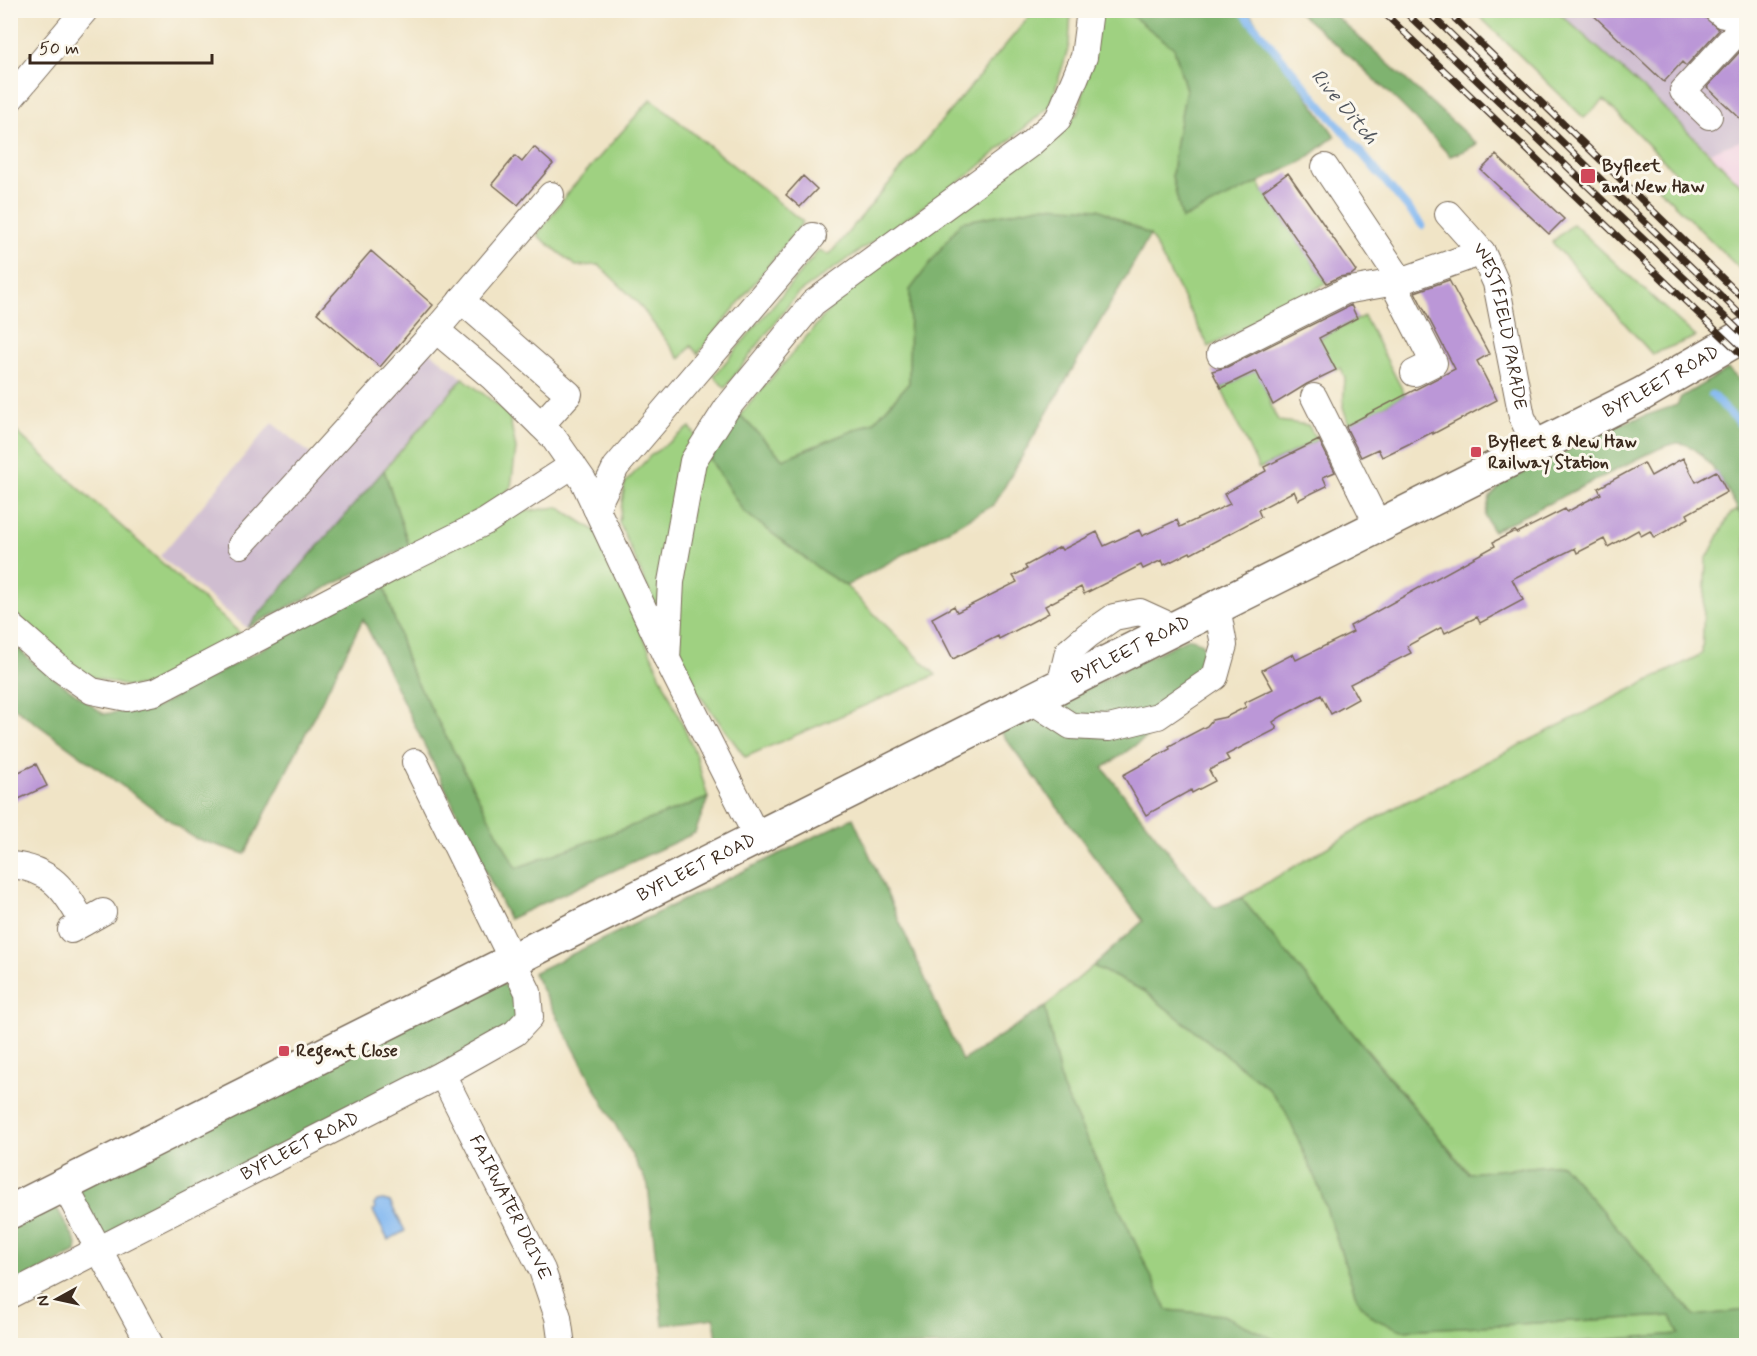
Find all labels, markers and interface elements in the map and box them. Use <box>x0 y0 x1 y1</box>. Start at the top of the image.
scale bar <box>30 27 212 65</box>
text: 50 m <box>39 37 79 61</box>
water label: Rive Ditch <box>1304 64 1384 151</box>
place label: Byfleet and New Haw <box>1602 154 1705 199</box>
marker: Byfleet and New Haw <box>1579 167 1597 185</box>
street label: WESTFIELD PARADE <box>1467 237 1532 412</box>
street label: BYFLEET ROAD <box>1599 340 1724 424</box>
place label: Byfleet & New Haw Railway Station <box>1488 430 1637 475</box>
marker: Byfleet & New Haw Railway Station <box>1469 445 1483 459</box>
street label: BYFLEET ROAD <box>1068 610 1195 690</box>
street label: BYFLEET ROAD <box>633 828 760 908</box>
place label: Regent Close <box>296 1039 398 1065</box>
marker: Regent Close <box>277 1044 291 1058</box>
street label: BYFLEET ROAD <box>237 1106 364 1187</box>
street label: FAIRWATER DRIVE <box>463 1131 557 1283</box>
north arrow <box>27 1269 87 1329</box>
text: N <box>32 1294 55 1308</box>

